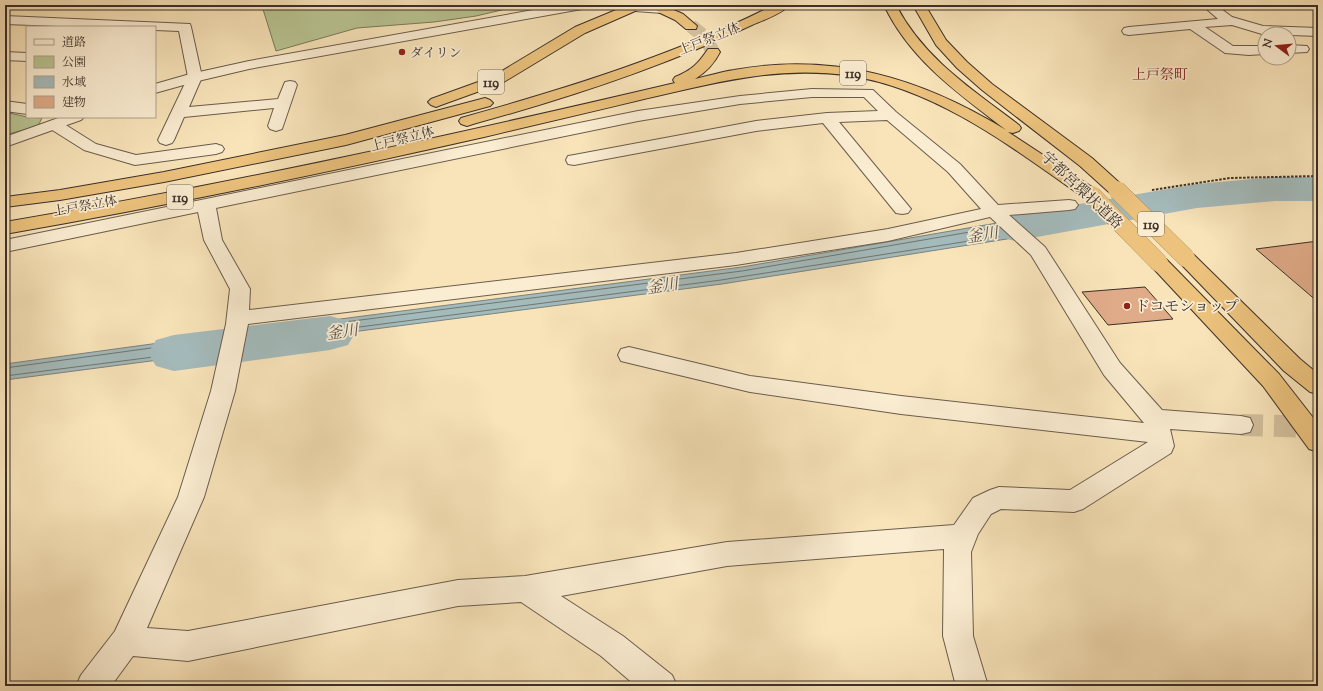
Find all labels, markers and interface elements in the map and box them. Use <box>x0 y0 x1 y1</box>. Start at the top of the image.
street label: 上戸祭立体 <box>676 19 743 60</box>
legend <box>26 26 156 118</box>
north arrow <box>1257 26 1297 66</box>
text: 道路 <box>62 34 86 52</box>
text: N <box>1259 37 1277 51</box>
place label: ダイリン <box>410 45 462 63</box>
marker: ダイリン <box>397 47 407 57</box>
text: 公園 <box>62 54 86 72</box>
road number: 119 <box>840 61 866 85</box>
district label: 上戸祭町 <box>1132 66 1188 86</box>
road number: 119 <box>478 70 504 94</box>
text: 水域 <box>62 74 86 92</box>
text: 建物 <box>62 94 86 112</box>
street label: 上戸祭立体 <box>369 123 436 157</box>
street label: 宇都宮環状道路 <box>1035 148 1127 235</box>
road number: 119 <box>167 185 193 209</box>
street label: 上戸祭立体 <box>52 192 119 221</box>
road number: 119 <box>1138 212 1164 236</box>
water label: 釜川 <box>965 222 1002 250</box>
water label: 釜川 <box>645 273 682 301</box>
place label: ドコモショップ <box>1135 297 1239 318</box>
marker: ドコモショップ <box>1122 301 1132 311</box>
water label: 釜川 <box>325 320 362 347</box>

